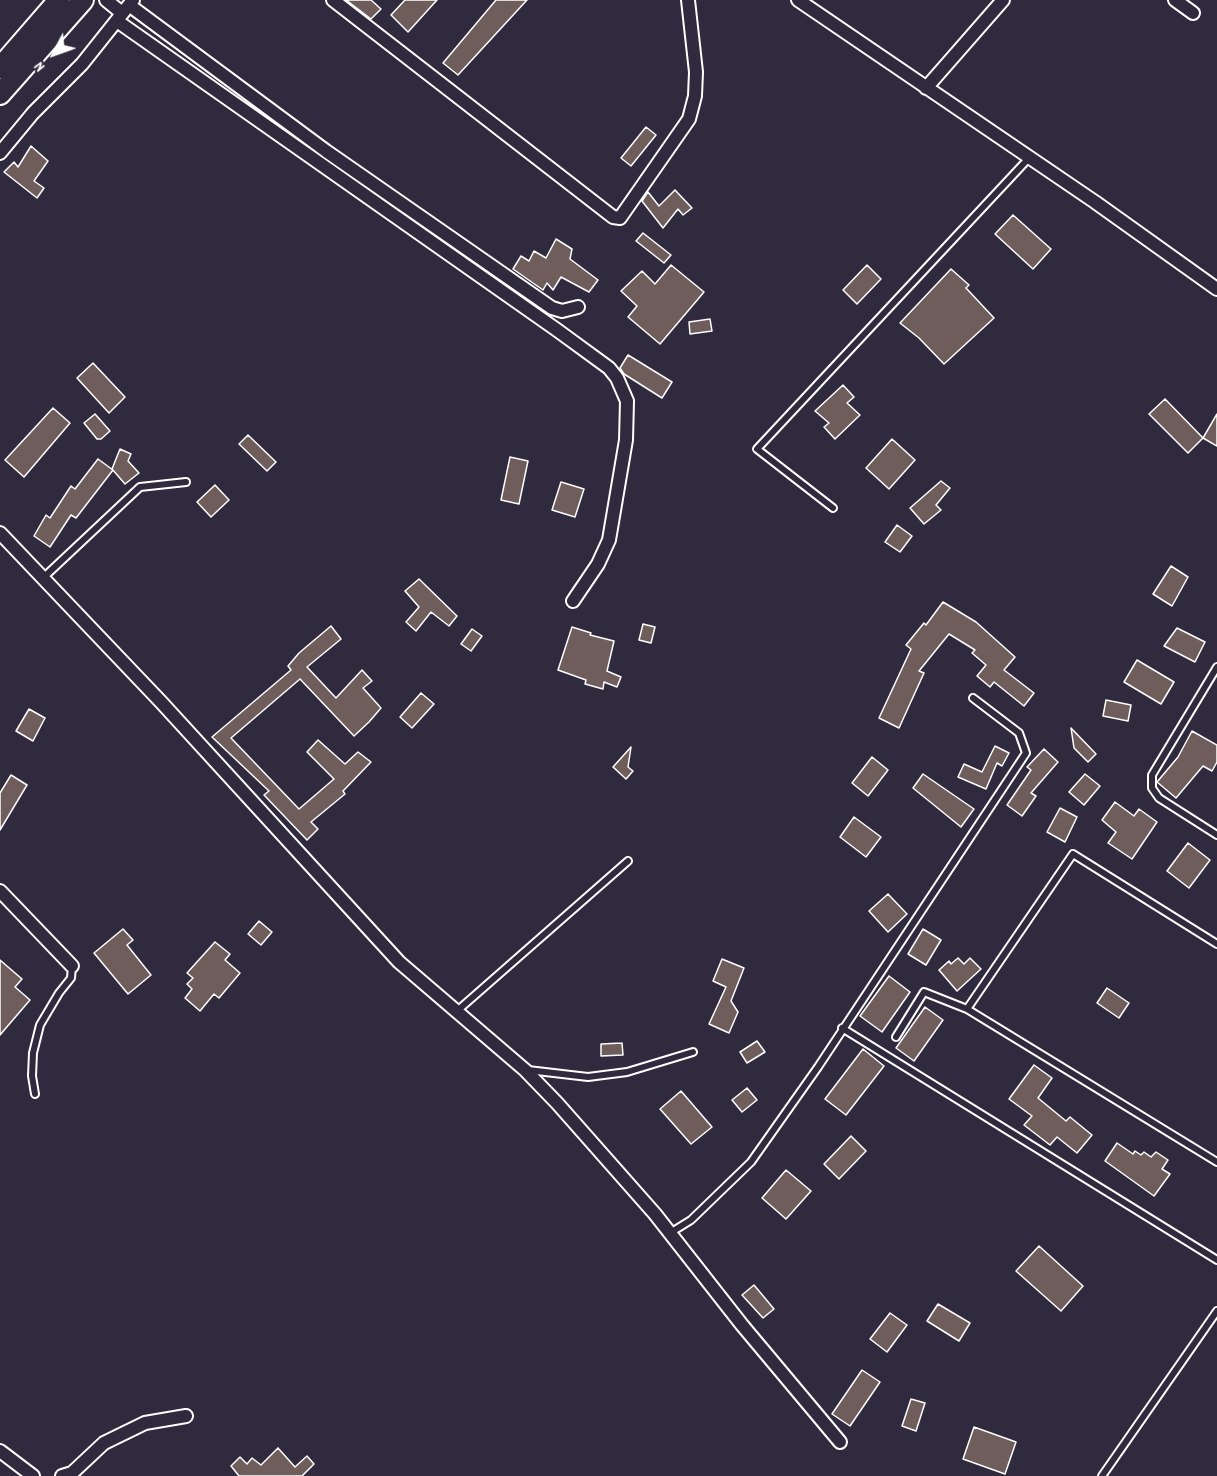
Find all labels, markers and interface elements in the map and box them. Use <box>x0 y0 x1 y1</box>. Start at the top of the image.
north arrow <box>24 24 84 84</box>
text: N <box>29 56 51 77</box>

